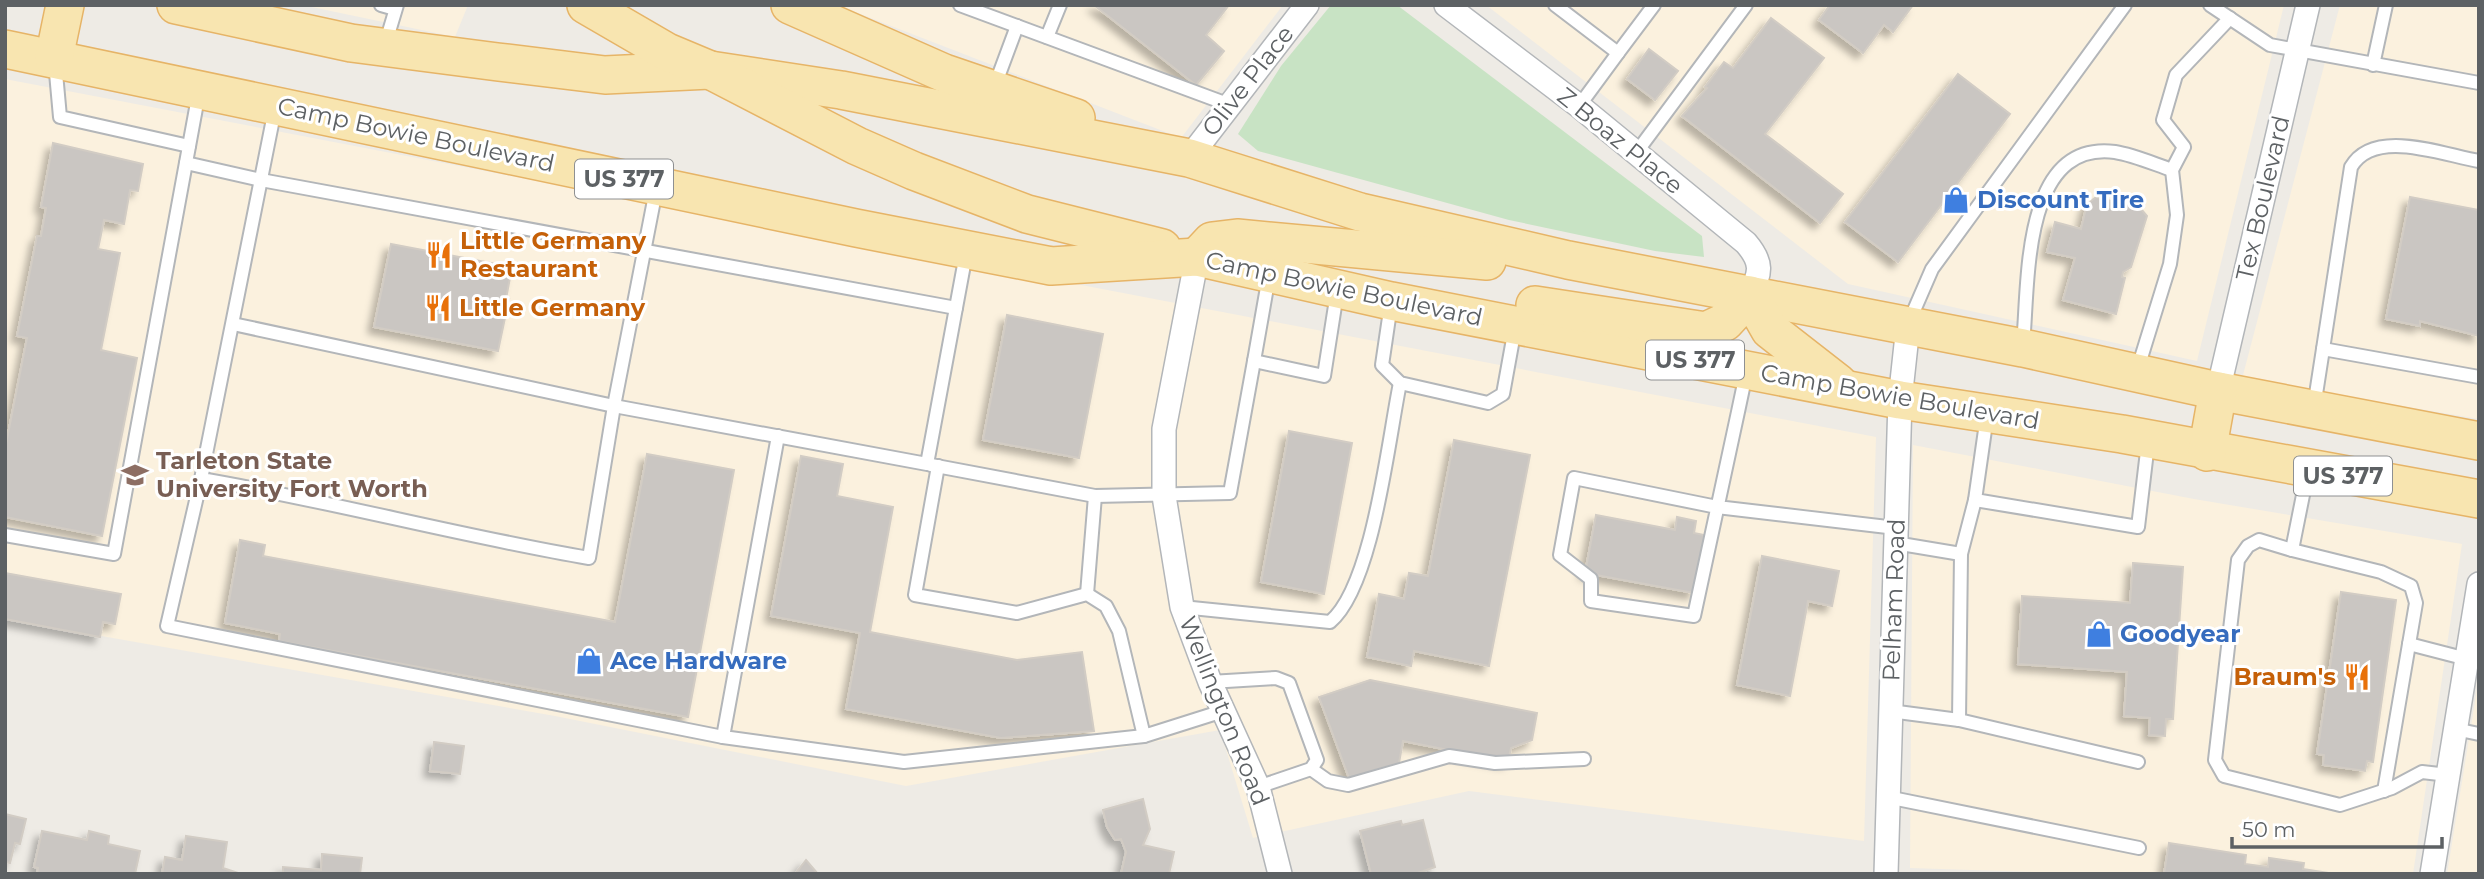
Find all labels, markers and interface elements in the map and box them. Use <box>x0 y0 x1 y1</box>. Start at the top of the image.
street label: Olive Place <box>1196 20 1300 142</box>
street label: Z Boaz Place <box>1552 81 1689 200</box>
street label: Camp Bowie Boulevard <box>275 91 557 178</box>
street label: Tex Boulevard <box>2229 113 2296 283</box>
road number: US 377 <box>575 160 673 198</box>
shop icon: Discount Tire <box>1941 185 1971 215</box>
place label: Discount Tire <box>1977 185 2144 214</box>
place label: Little Germany Restaurant <box>460 226 647 283</box>
restaurant icon: Little Germany Restaurant <box>424 240 454 270</box>
street label: Camp Bowie Boulevard <box>1203 245 1485 332</box>
restaurant icon: Little Germany <box>423 293 453 323</box>
place label: Little Germany <box>459 293 646 322</box>
road number: US 377 <box>1646 340 1744 380</box>
street label: Camp Bowie Boulevard <box>1759 358 2042 435</box>
place label: Tarleton State University Fort Worth <box>156 446 428 503</box>
road number: US 377 <box>2294 456 2392 496</box>
school or university icon: Tarleton State University Fort Worth <box>120 460 150 490</box>
street label: Pelham Road <box>1876 518 1911 682</box>
street label: Wellington Road <box>1173 612 1276 810</box>
shop icon: Goodyear <box>2084 619 2114 649</box>
place label: Goodyear <box>2120 619 2240 648</box>
shop icon: Ace Hardware <box>574 646 604 676</box>
place label: Ace Hardware <box>609 646 787 675</box>
place label: Braum's <box>2233 662 2336 691</box>
restaurant icon: Braum's <box>2342 662 2372 692</box>
scale bar <box>2232 806 2442 850</box>
text: 50 m <box>2242 817 2296 842</box>

